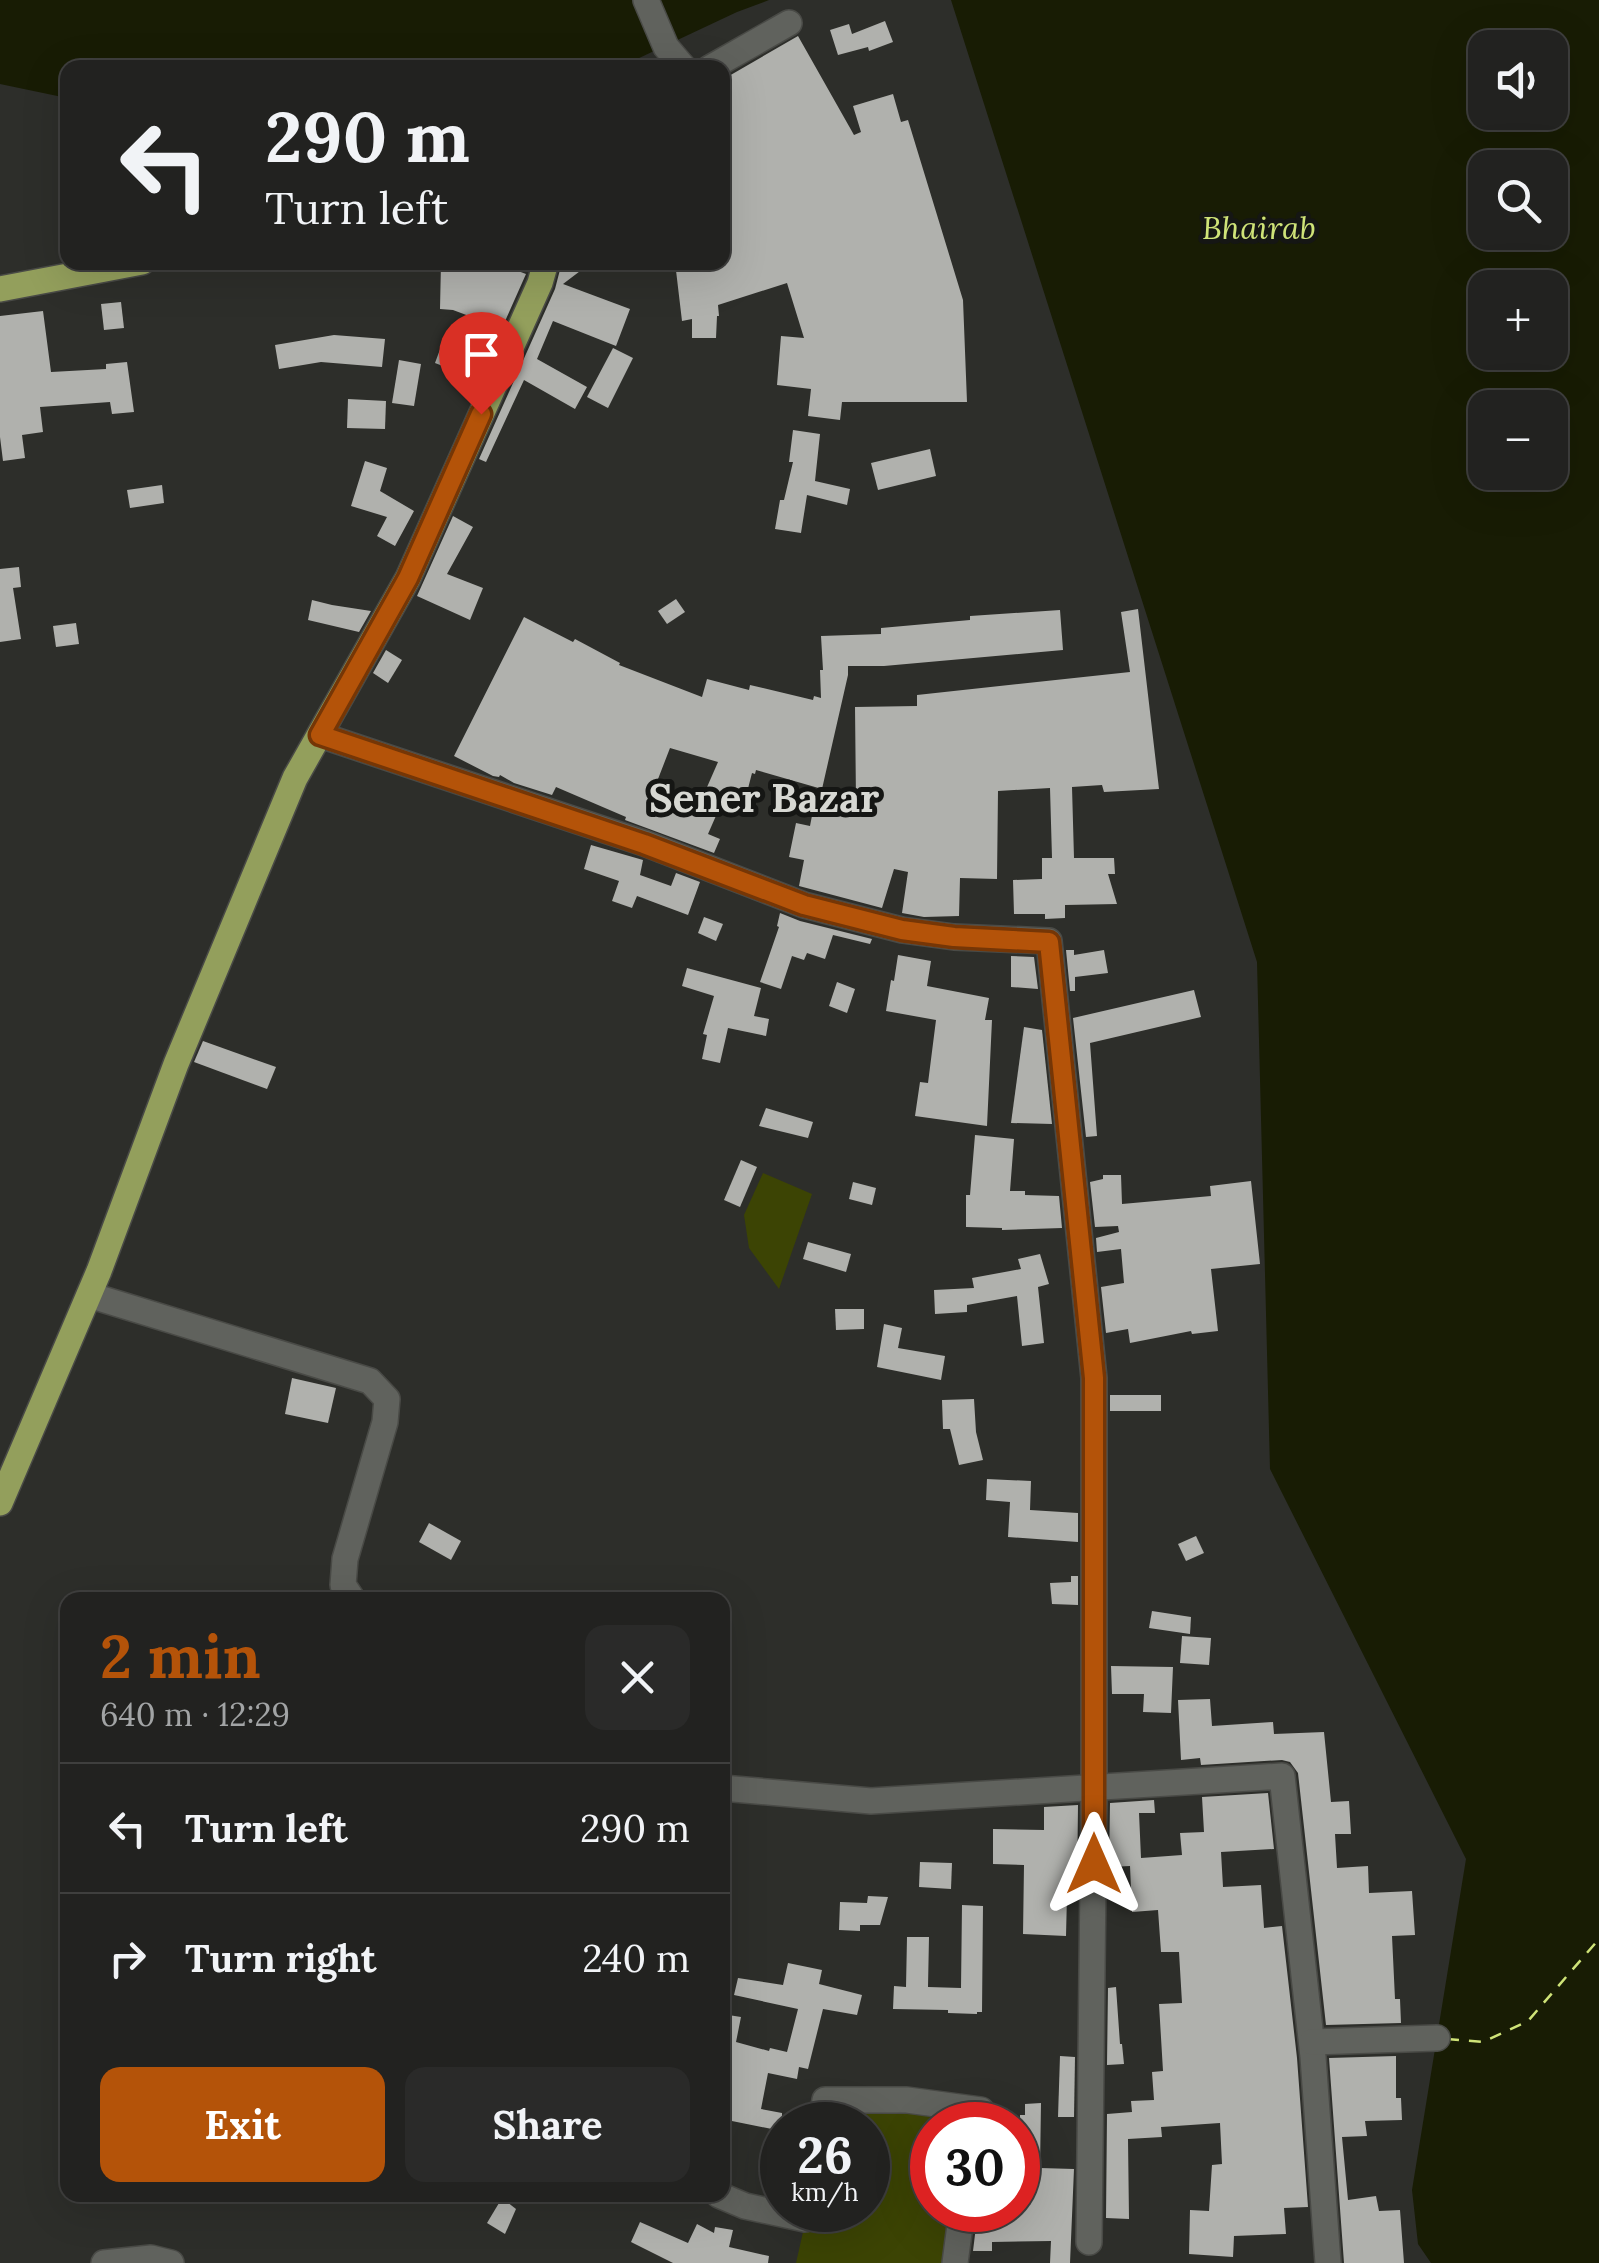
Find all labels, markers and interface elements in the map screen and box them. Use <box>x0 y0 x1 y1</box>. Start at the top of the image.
map controls <box>1468 30 1568 490</box>
button: sound <box>1468 30 1568 130</box>
text: 290 m <box>265 92 470 181</box>
icon: left <box>100 100 230 230</box>
button: search <box>1468 150 1568 250</box>
text: Turn left <box>265 179 448 236</box>
water label: Bhairab <box>1202 207 1316 248</box>
button: + <box>1468 270 1568 370</box>
pin <box>439 312 524 415</box>
icon: arrive <box>454 327 509 382</box>
button: − <box>1468 390 1568 490</box>
district label: Sener Bazar <box>649 772 879 823</box>
text: 2 min <box>100 1618 261 1694</box>
button: close <box>585 1625 690 1730</box>
text: 640 m · 12:29 <box>100 1694 290 1735</box>
icon: left <box>100 1801 155 1856</box>
text: Turn left <box>185 1804 348 1852</box>
text: 290 m <box>580 1804 690 1852</box>
position arrow <box>1042 1812 1146 1916</box>
icon: right <box>100 1931 155 1986</box>
text: Turn right <box>185 1934 376 1982</box>
text: 240 m <box>582 1934 690 1982</box>
button: Exit <box>100 2067 385 2182</box>
button: Share <box>405 2067 690 2182</box>
speed limit sign: 30 <box>910 2102 1040 2232</box>
text: 26 <box>797 2123 853 2187</box>
text: km/h <box>791 2176 859 2208</box>

